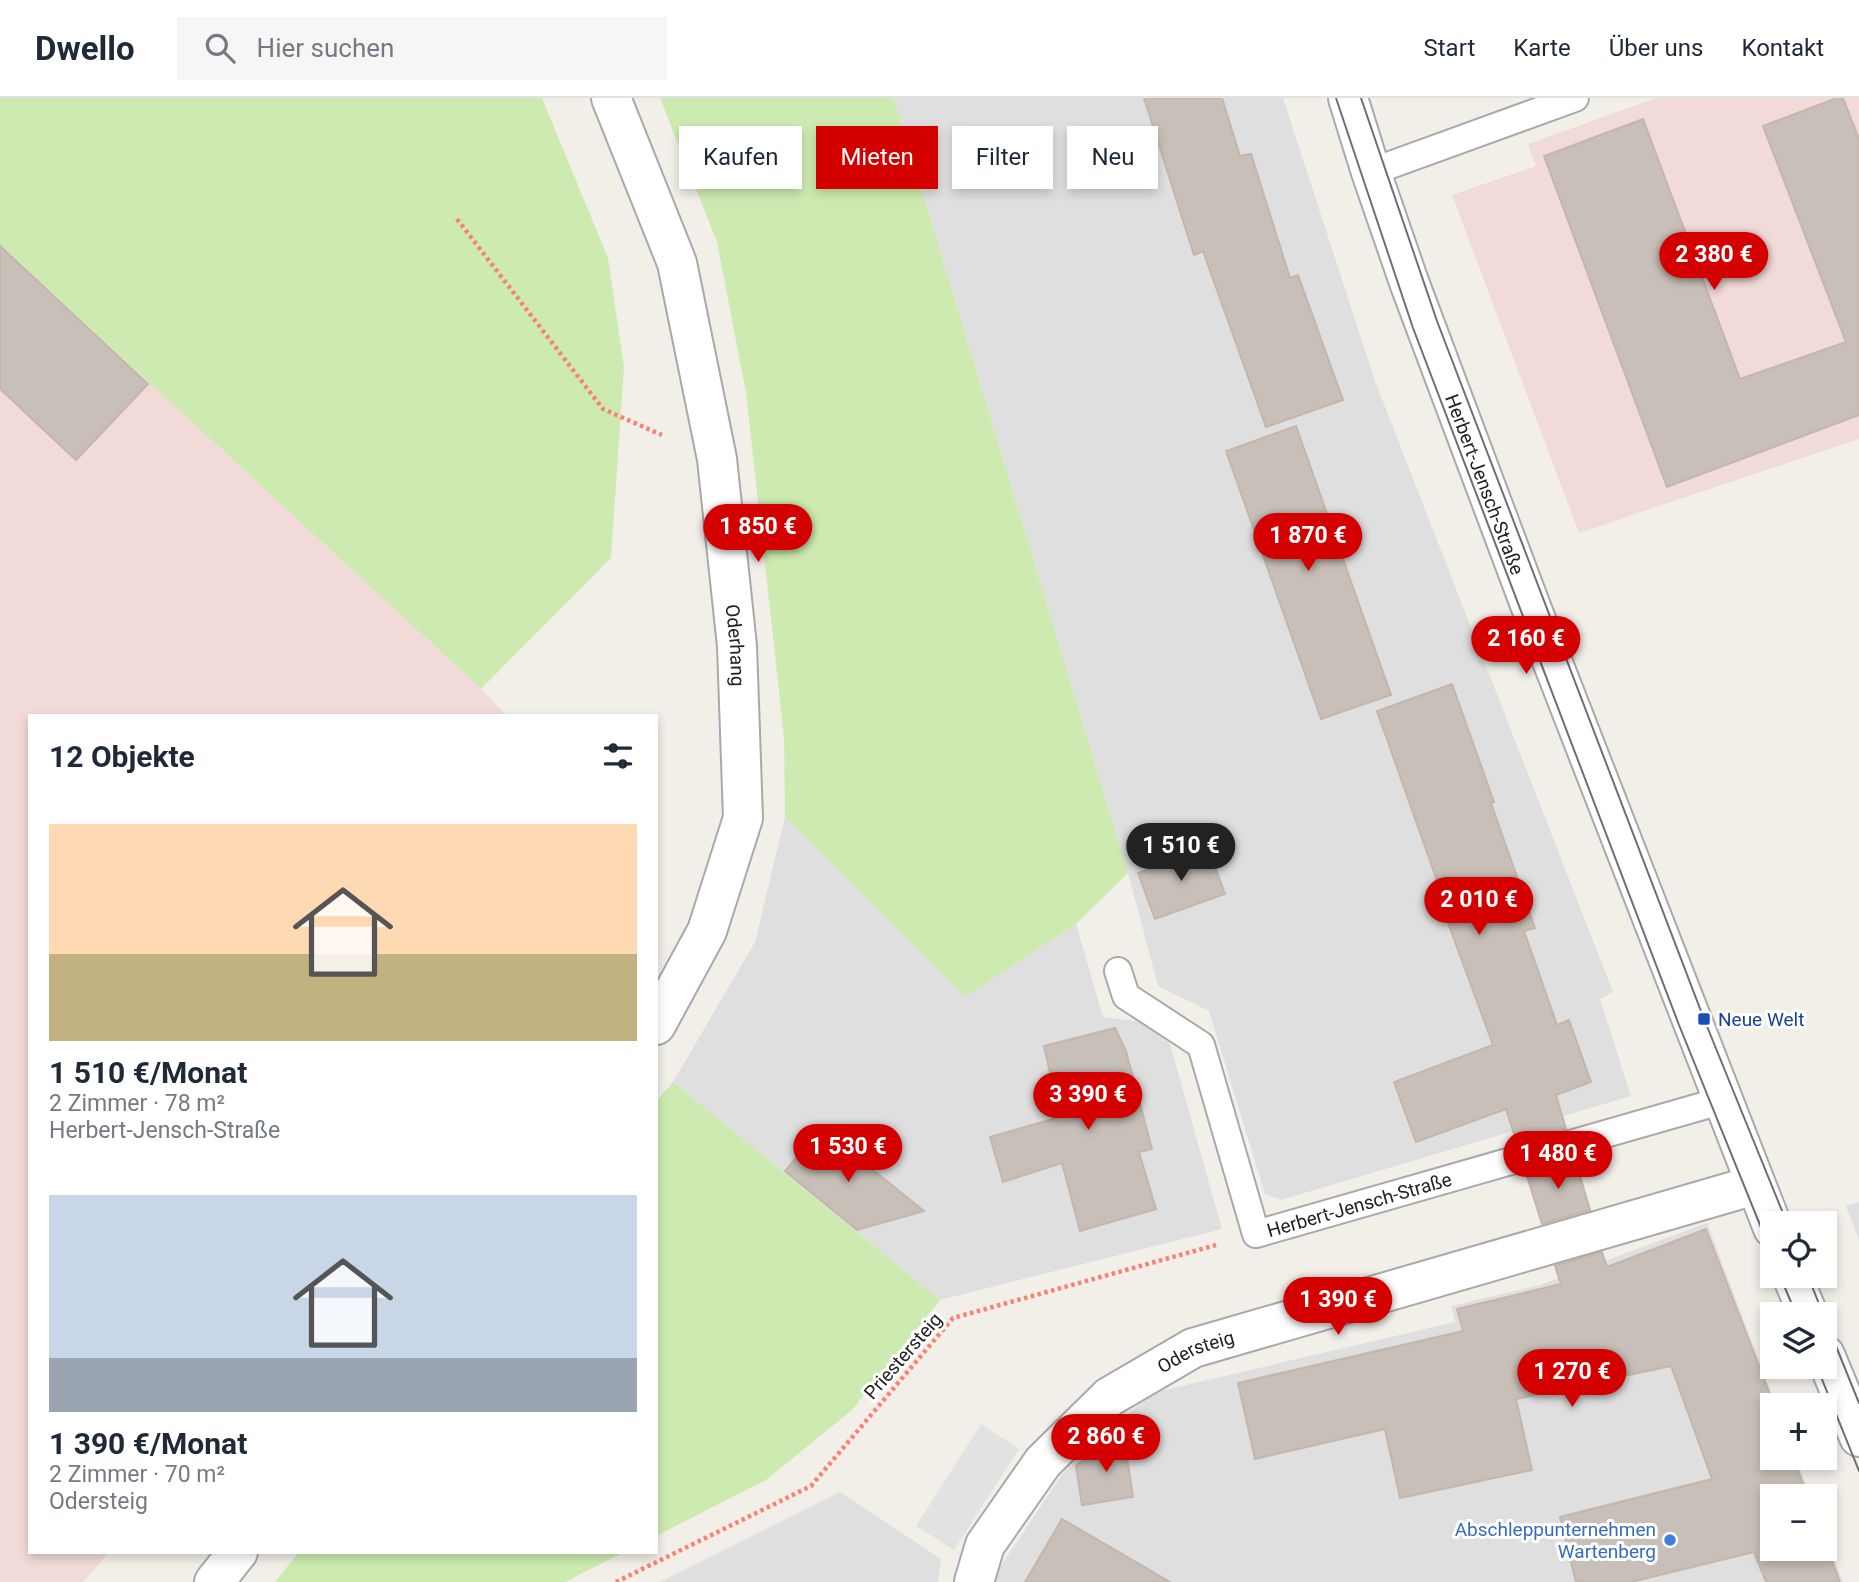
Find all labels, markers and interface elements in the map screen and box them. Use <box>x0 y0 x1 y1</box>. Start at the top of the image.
search box <box>177 17 667 80</box>
text: Dwello <box>35 29 135 68</box>
icon: search <box>201 29 239 67</box>
text: Hier suchen <box>257 33 394 63</box>
text: Start <box>1424 34 1475 62</box>
text: Karte <box>1513 34 1571 62</box>
text: Über uns <box>1609 34 1703 62</box>
text: Kontakt <box>1741 34 1824 62</box>
chip: Kaufen <box>679 126 802 189</box>
chip: Mieten <box>816 126 938 189</box>
chip: Filter <box>952 126 1053 189</box>
chip: Neu <box>1067 126 1158 189</box>
pin: 2 380 € <box>1649 232 1779 292</box>
text: 2 380 € <box>1675 241 1753 268</box>
street label: Herbert-Jensch-Straße <box>1441 391 1529 578</box>
pin: 1 850 € <box>693 504 823 564</box>
text: 1 850 € <box>719 513 797 540</box>
pin: 1 870 € <box>1243 514 1373 573</box>
text: 1 870 € <box>1269 522 1347 549</box>
street label: Oderhang <box>721 603 750 687</box>
pin: 2 160 € <box>1461 616 1591 676</box>
text: 2 160 € <box>1487 625 1565 652</box>
icon: filters <box>599 737 637 775</box>
text: 12 Objekte <box>49 739 195 774</box>
pin: 1 510 € <box>1116 824 1246 883</box>
text: 1 510 € <box>1142 832 1220 859</box>
icon: home <box>280 869 406 995</box>
pin: 2 010 € <box>1414 878 1544 937</box>
text: 2 010 € <box>1440 886 1518 913</box>
place label: Neue Welt <box>1718 1008 1804 1031</box>
marker: Neue Welt <box>1696 1011 1712 1027</box>
text: 1 510 €/Monat <box>49 1055 247 1090</box>
pin: 3 390 € <box>1023 1072 1153 1132</box>
text: 3 390 € <box>1049 1081 1127 1108</box>
text: 2 Zimmer · 78 m² <box>49 1090 225 1117</box>
text: Herbert-Jensch-Straße <box>49 1117 280 1144</box>
pin: 1 530 € <box>783 1124 913 1184</box>
pin: 1 480 € <box>1493 1132 1623 1191</box>
text: 1 530 € <box>809 1133 887 1160</box>
text: 1 480 € <box>1519 1140 1597 1167</box>
street label: Herbert-Jensch-Straße <box>1264 1167 1454 1242</box>
map controls <box>1760 1211 1837 1561</box>
button: locate <box>1760 1211 1837 1288</box>
icon: home <box>280 1240 406 1366</box>
pin: 1 390 € <box>1273 1278 1403 1337</box>
text: 1 390 € <box>1299 1286 1377 1313</box>
button: layers <box>1760 1302 1837 1379</box>
street label: Priestersteig <box>859 1308 947 1404</box>
street label: Odersteig <box>1153 1325 1237 1378</box>
pin: 1 270 € <box>1507 1350 1637 1409</box>
text: 1 270 € <box>1533 1358 1611 1385</box>
button: + <box>1760 1393 1837 1470</box>
pin: 2 860 € <box>1041 1414 1171 1474</box>
text: 2 860 € <box>1067 1423 1145 1450</box>
text: 1 390 €/Monat <box>49 1426 247 1461</box>
text: 2 Zimmer · 70 m² <box>49 1461 225 1488</box>
button: − <box>1760 1484 1837 1561</box>
text: Odersteig <box>49 1488 148 1515</box>
place label: Abschleppunternehmen Wartenberg <box>1455 1518 1656 1563</box>
marker: Abschleppunternehmen Wartenberg <box>1662 1532 1678 1548</box>

